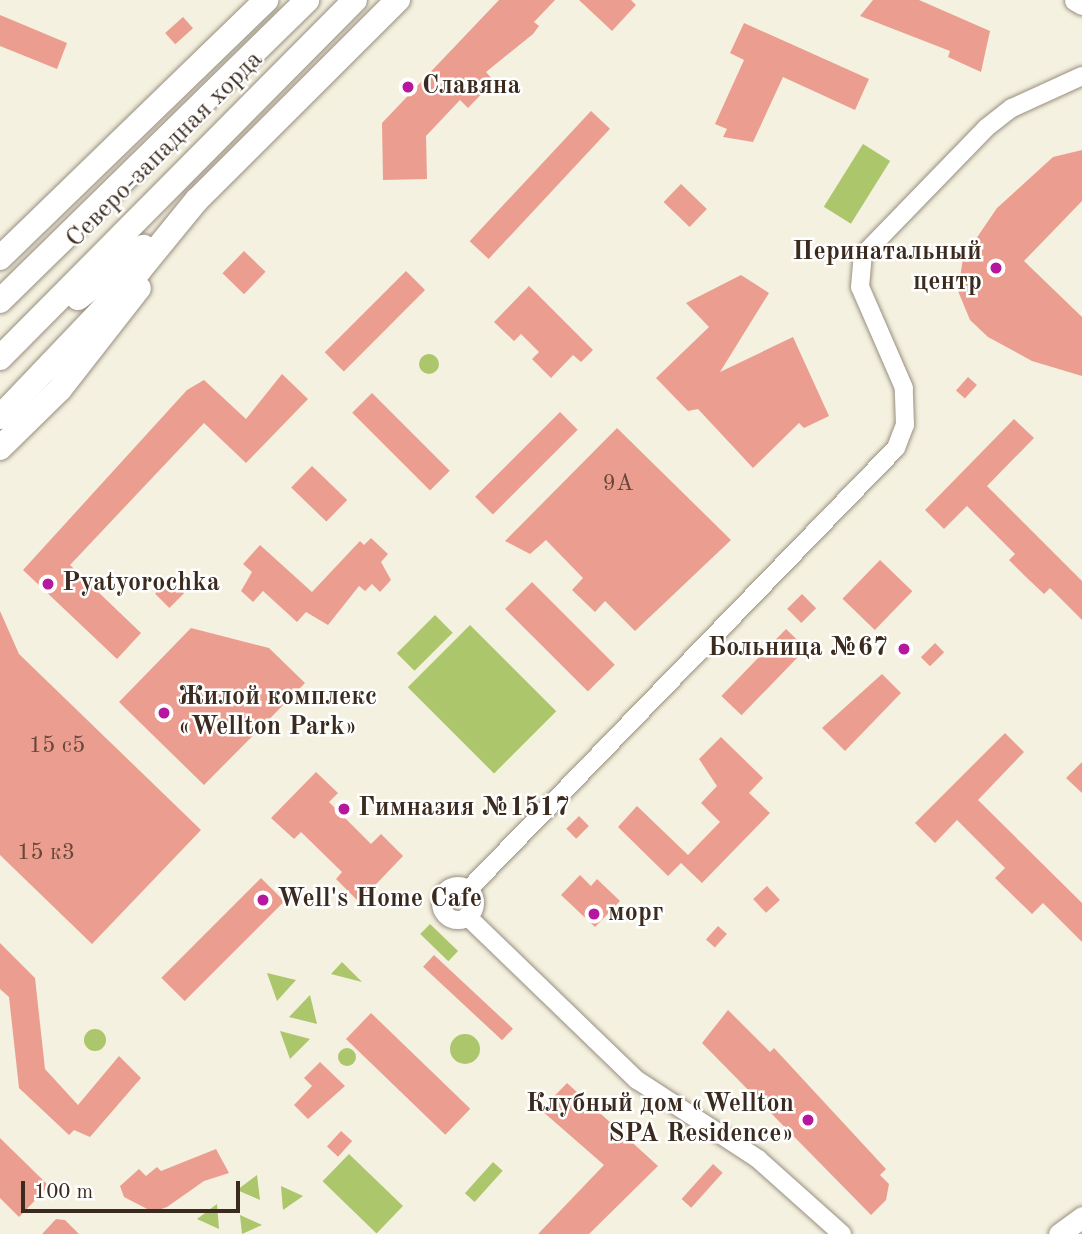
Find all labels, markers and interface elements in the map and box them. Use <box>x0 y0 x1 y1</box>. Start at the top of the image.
street label: Северо-западная хорда <box>60 45 270 255</box>
place label: Славяна <box>422 71 521 103</box>
marker: Славяна <box>400 79 416 95</box>
place label: Перинатальный центр <box>792 237 982 298</box>
marker: Перинатальный центр <box>988 260 1004 276</box>
house number: 9А <box>603 470 633 498</box>
place label: Pyatyorochka <box>62 568 220 600</box>
marker: Pyatyorochka <box>40 576 56 592</box>
place label: Больница №67 <box>708 633 888 665</box>
marker: Больница №67 <box>894 639 914 659</box>
place label: Жилой комплекс «Wellton Park» <box>178 682 377 744</box>
marker: Жилой комплекс «Wellton Park» <box>156 705 172 721</box>
house number: 15 с5 <box>29 732 85 760</box>
place label: Гимназия №1517 <box>358 793 570 825</box>
marker: Гимназия №1517 <box>336 801 352 817</box>
house number: 15 к3 <box>17 839 75 867</box>
place label: Well's Home Cafe <box>277 884 482 916</box>
marker: Well's Home Cafe <box>255 892 271 908</box>
place label: морг <box>608 898 663 930</box>
marker: морг <box>586 906 602 922</box>
place label: Клубный дом «Wellton SPA Residence» <box>526 1089 794 1150</box>
marker: Клубный дом «Wellton SPA Residence» <box>800 1112 816 1128</box>
scale bar <box>24 1168 243 1212</box>
text: 100 m <box>34 1182 93 1203</box>

